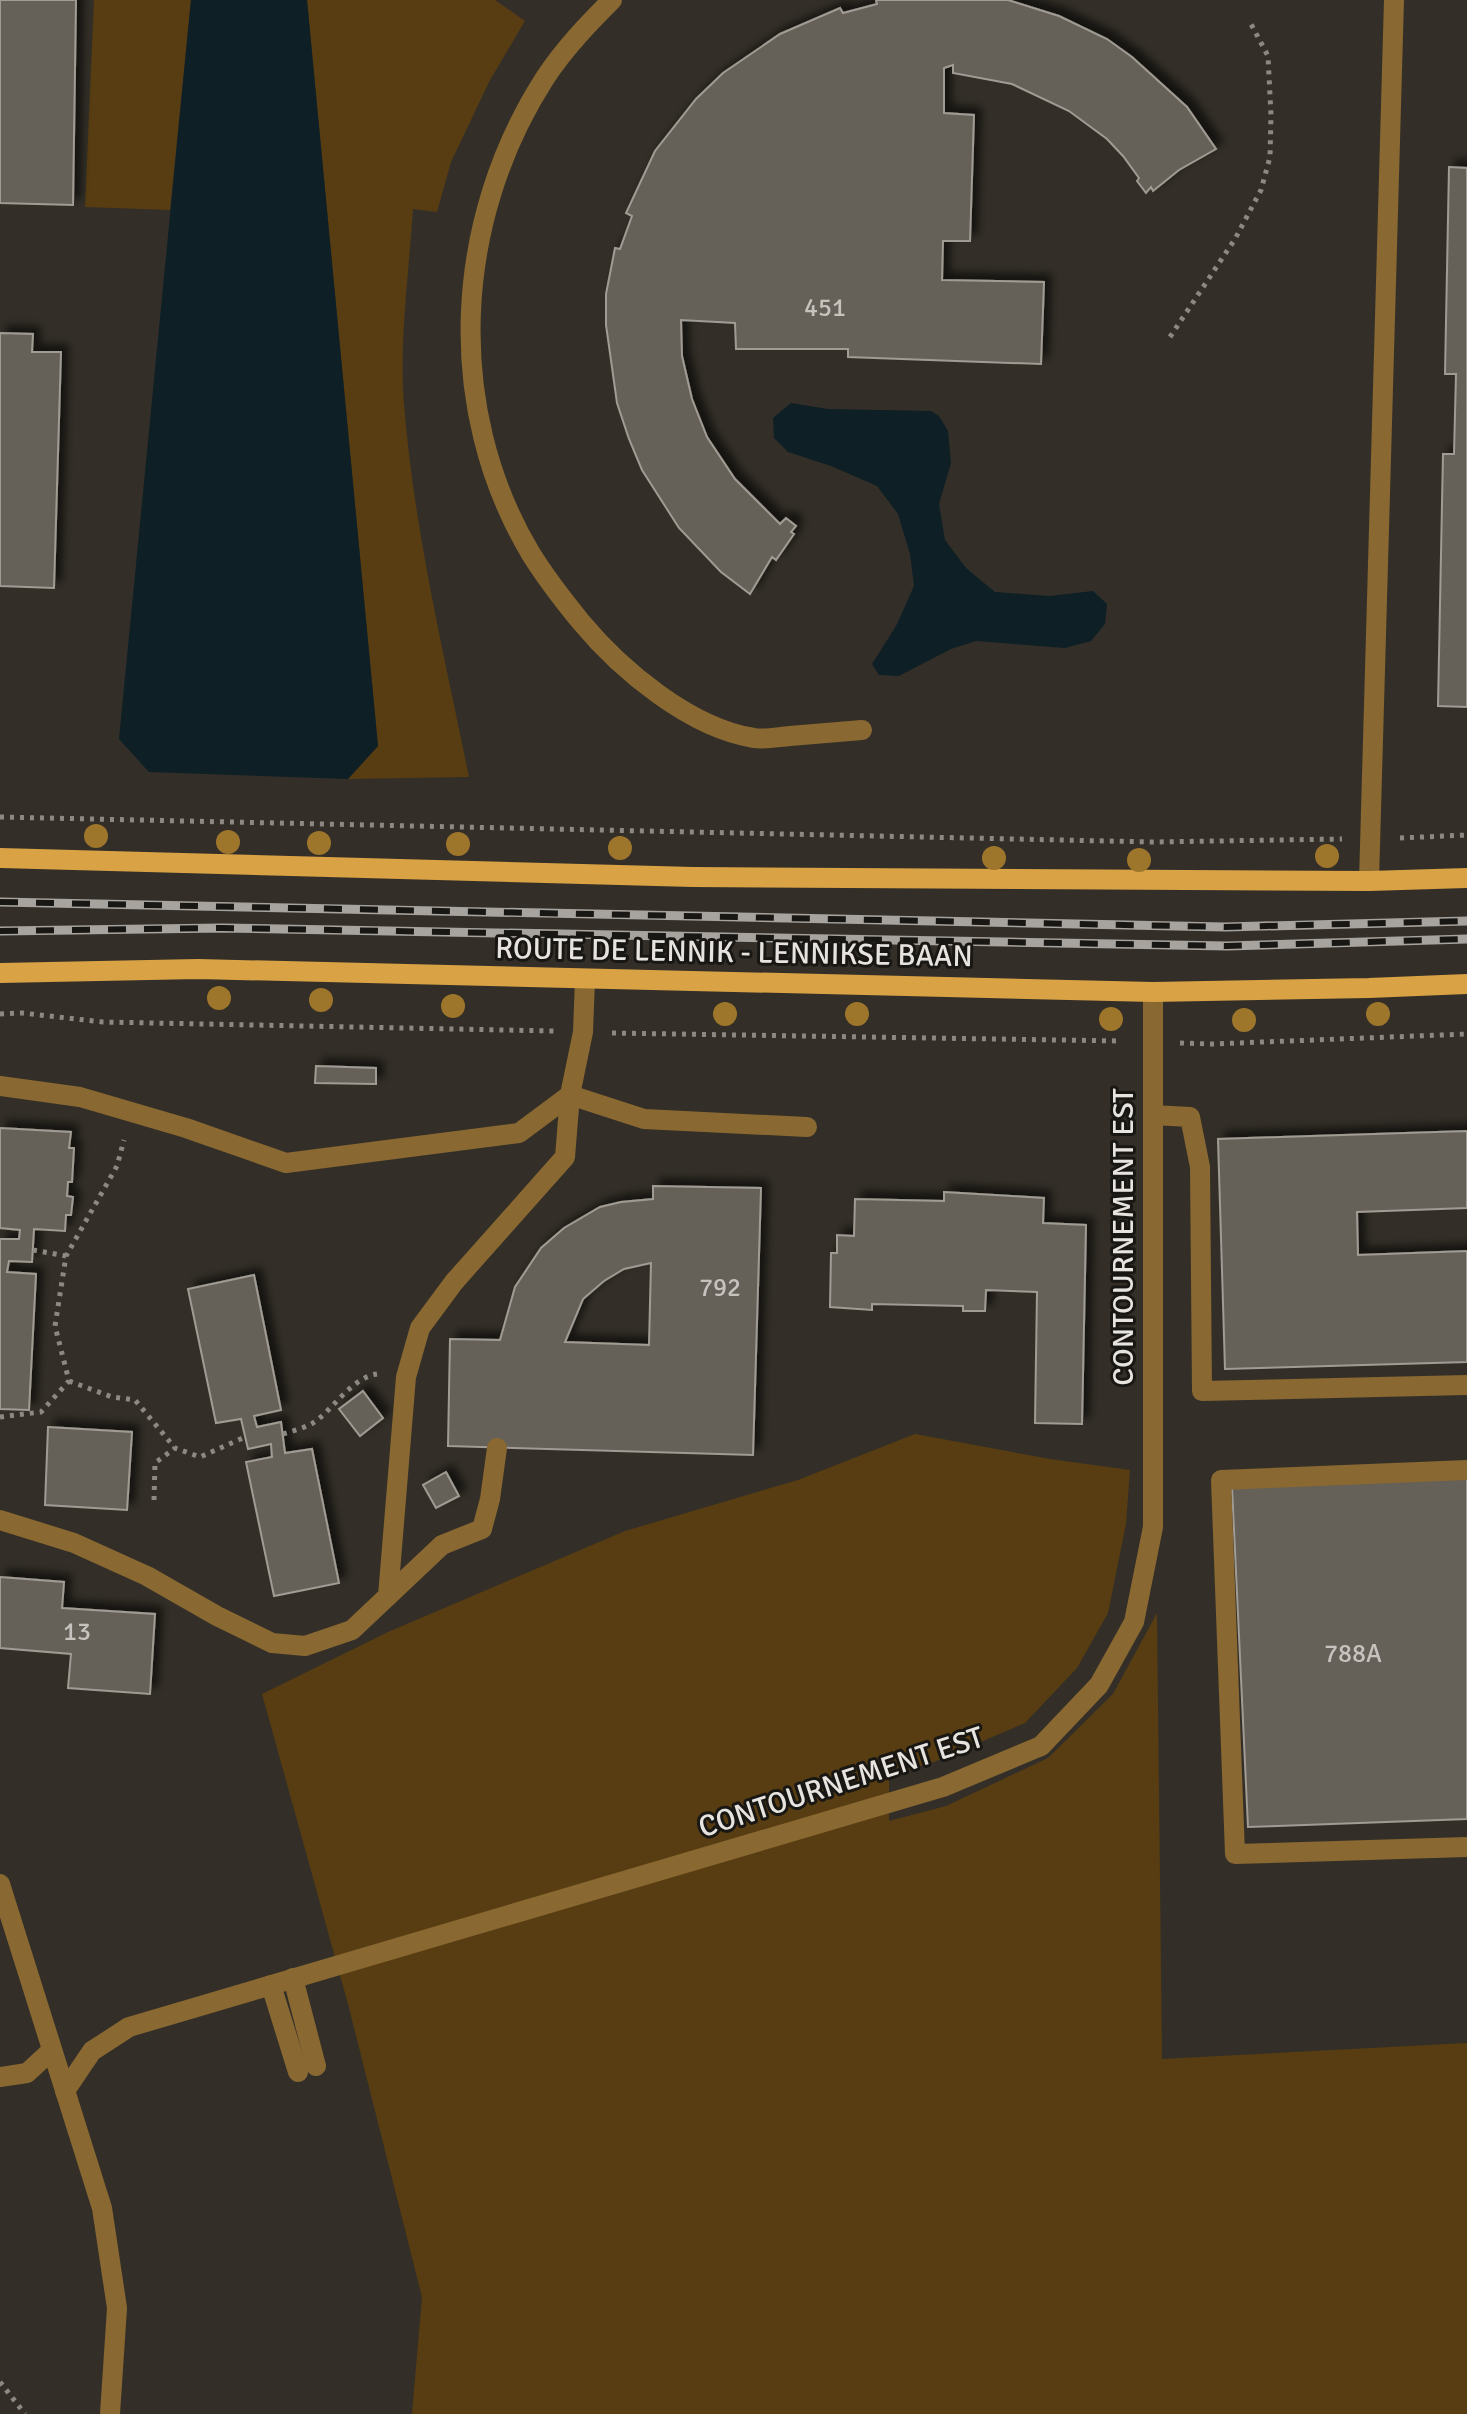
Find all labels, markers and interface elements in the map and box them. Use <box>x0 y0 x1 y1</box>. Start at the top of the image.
house number: 451 <box>804 292 846 324</box>
street label: ROUTE DE LENNIK - LENNIKSE BAAN <box>495 930 973 975</box>
street label: CONTOURNEMENT EST <box>1105 1088 1142 1386</box>
house number: 792 <box>699 1272 741 1304</box>
house number: 13 <box>63 1616 91 1648</box>
house number: 788A <box>1324 1638 1382 1670</box>
street label: CONTOURNEMENT EST <box>694 1719 989 1846</box>

